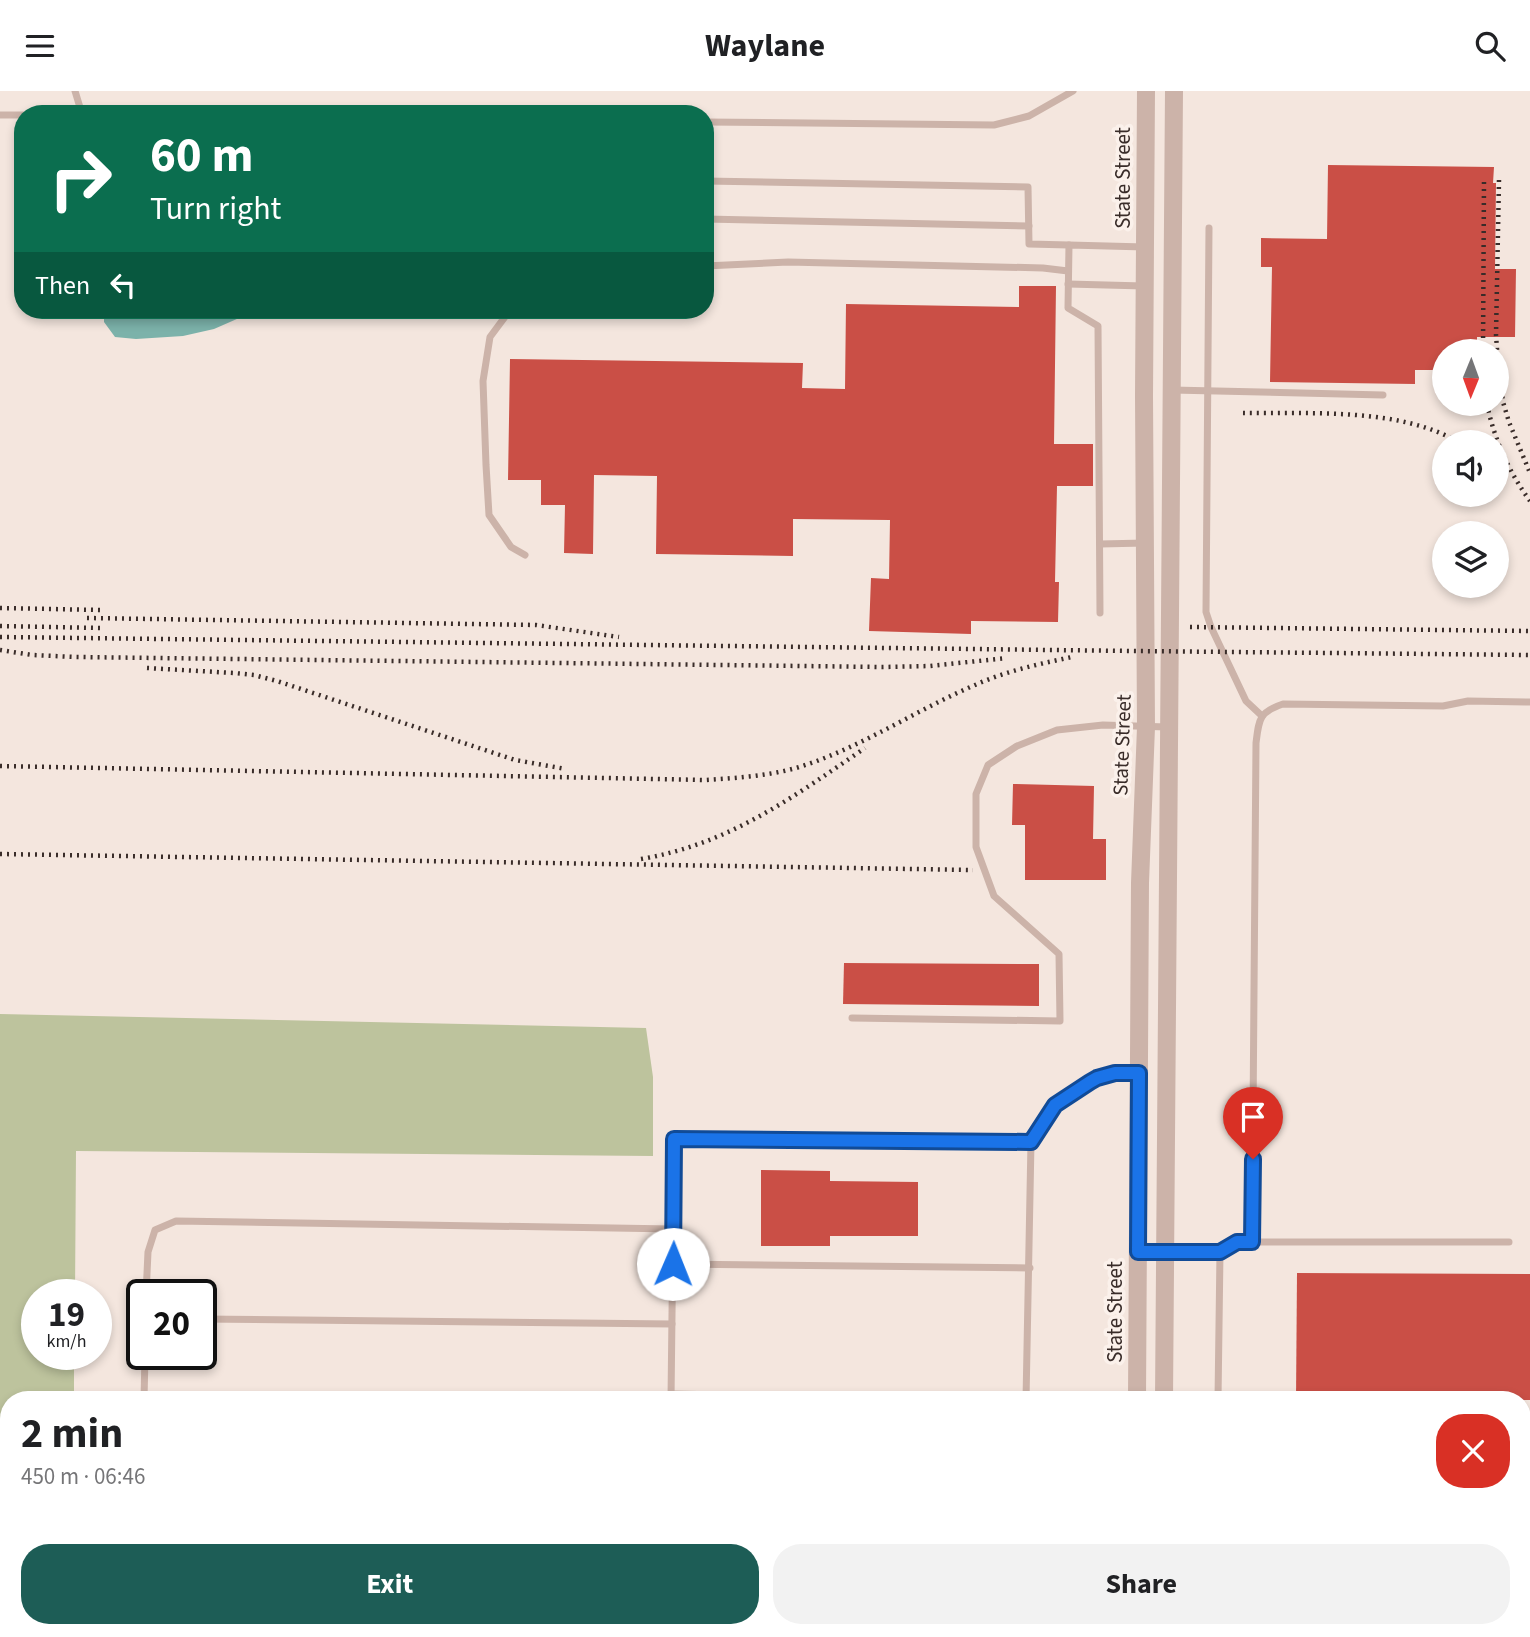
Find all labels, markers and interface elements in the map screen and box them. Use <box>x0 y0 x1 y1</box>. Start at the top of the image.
text: Waylane <box>705 23 825 69</box>
icon: menu <box>21 27 59 65</box>
icon: search <box>1471 27 1509 65</box>
text: 60 m <box>150 121 254 191</box>
street label: State Street <box>1108 127 1138 229</box>
icon: right <box>35 133 126 224</box>
text: Turn right <box>150 186 281 232</box>
icon: left <box>104 266 142 304</box>
text: Then <box>35 267 90 304</box>
north arrow <box>1432 339 1508 417</box>
map controls <box>1432 339 1509 598</box>
button: sound <box>1432 430 1509 507</box>
button: layers <box>1432 521 1509 598</box>
street label: State Street <box>1105 694 1139 796</box>
pin <box>1223 1087 1283 1159</box>
icon: arrive <box>1234 1098 1272 1136</box>
position arrow <box>636 1227 710 1301</box>
street label: State Street <box>1100 1261 1130 1363</box>
speed limit sign: 20 <box>126 1279 217 1370</box>
text: 19 <box>48 1290 85 1340</box>
text: km/h <box>47 1329 86 1354</box>
text: 2 min <box>21 1404 123 1464</box>
button: close <box>1436 1414 1510 1488</box>
text: 450 m · 06:46 <box>21 1460 145 1493</box>
button: Exit <box>21 1544 759 1624</box>
button: Share <box>773 1544 1510 1624</box>

